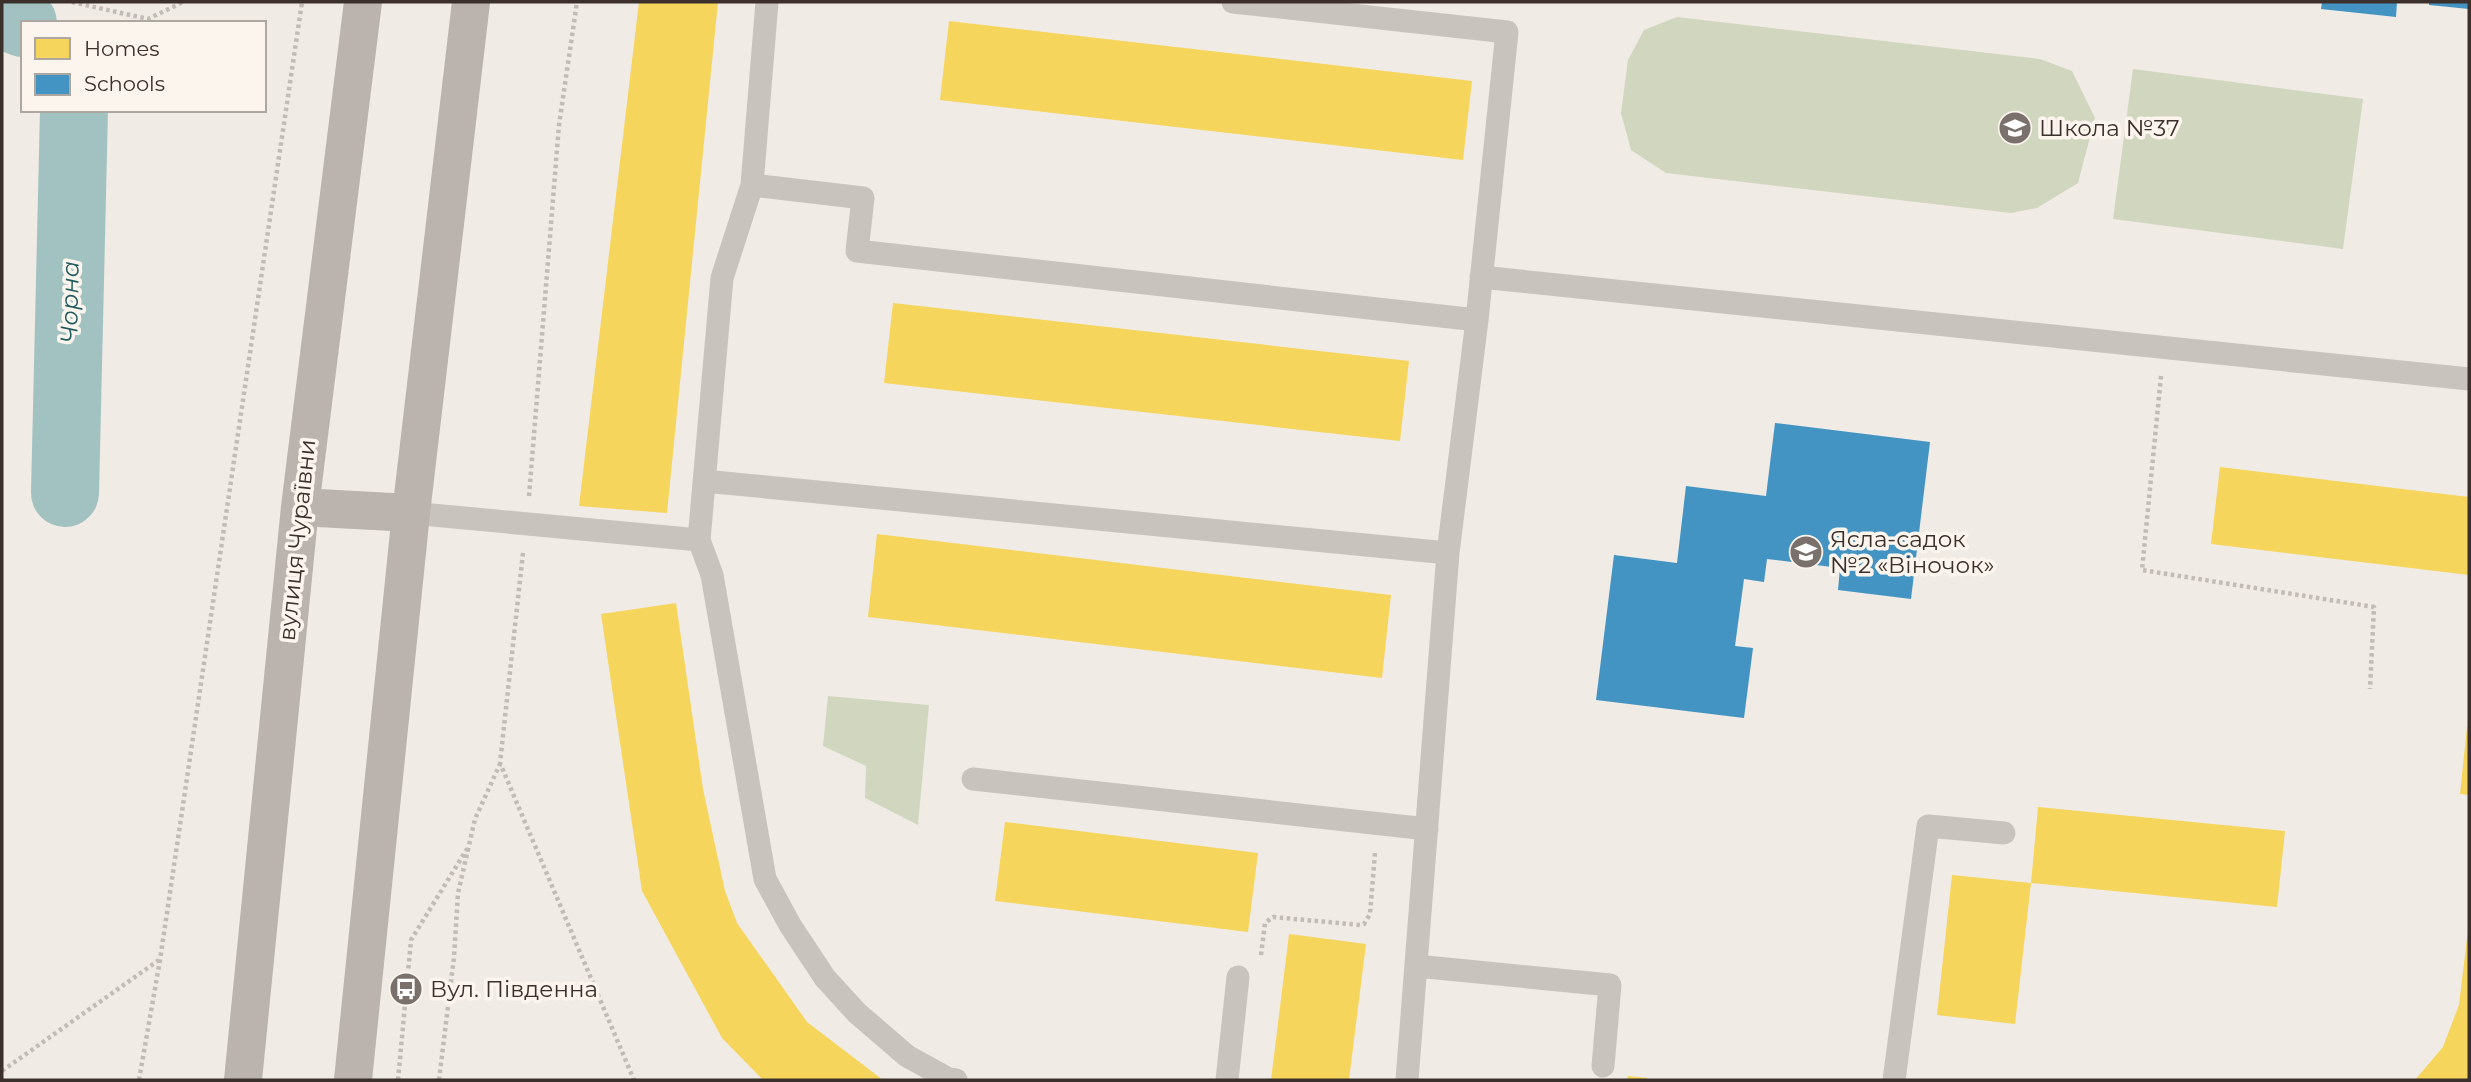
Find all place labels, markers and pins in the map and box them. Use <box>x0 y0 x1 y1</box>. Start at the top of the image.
school or university icon: Школа №37 <box>1996 109 2034 147</box>
place label: Школа №37 <box>2039 114 2180 142</box>
place label: Ясла-садок №2 «Віночок» <box>1830 525 1995 579</box>
school or university icon: Ясла-садок №2 «Віночок» <box>1787 533 1825 571</box>
bus stop icon: Вул. Південна <box>387 970 425 1008</box>
place label: Вул. Південна <box>430 975 598 1003</box>

